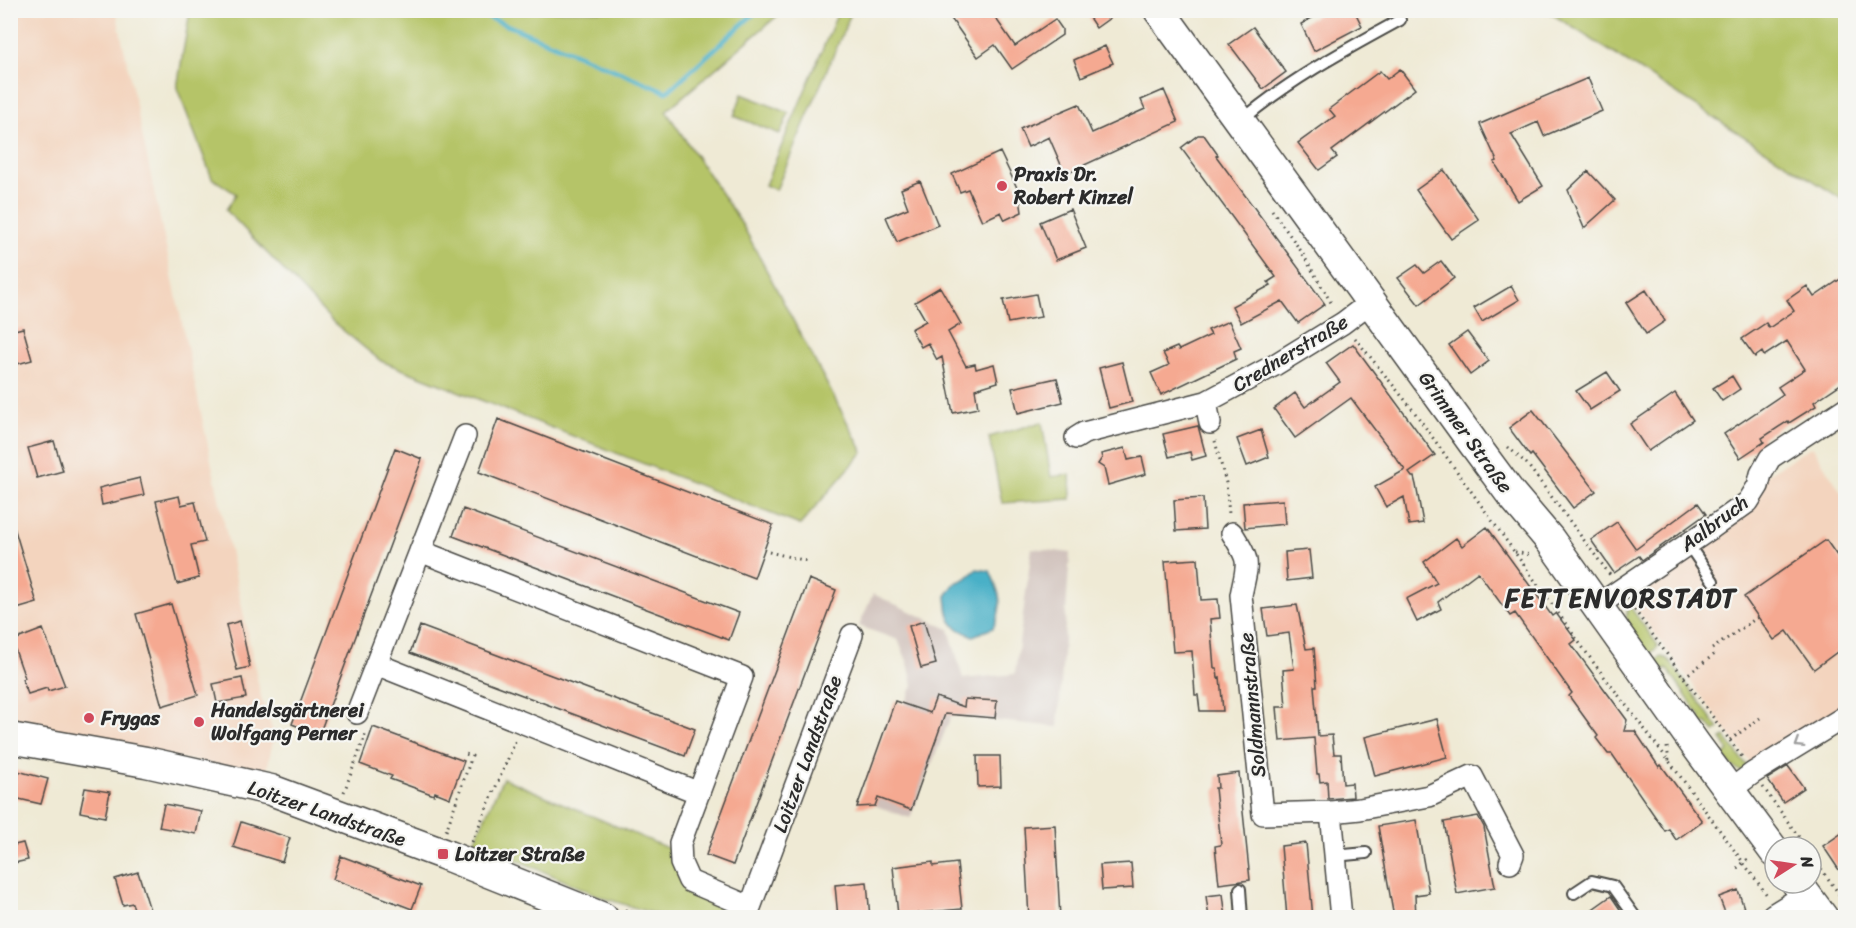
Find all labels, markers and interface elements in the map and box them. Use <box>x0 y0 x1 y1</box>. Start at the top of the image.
place label: Praxis Dr. Robert Kinzel <box>1013 157 1134 215</box>
marker: Praxis Dr. Robert Kinzel <box>995 179 1009 193</box>
street label: Crednerstraße <box>1225 305 1355 402</box>
street label: Grimmer Straße <box>1409 364 1522 501</box>
street label: Aalbruch <box>1671 486 1756 562</box>
district label: FETTENVORSTADT <box>1504 575 1738 621</box>
street label: Soldmannstraße <box>1229 631 1276 779</box>
street label: Loitzer Landstraße <box>763 670 852 838</box>
place label: Handelsgärtnerei Wolfgang Perner <box>210 693 365 751</box>
place label: Frygas <box>100 701 161 736</box>
marker: Frygas <box>82 711 96 725</box>
marker: Handelsgärtnerei Wolfgang Perner <box>192 715 206 729</box>
one-way arrow <box>1795 737 1806 748</box>
street label: Loitzer Landstraße <box>243 770 411 857</box>
north arrow <box>1763 835 1823 895</box>
place label: Loitzer Straße <box>455 837 586 872</box>
marker: Loitzer Straße <box>436 847 450 861</box>
text: N <box>1792 853 1823 871</box>

